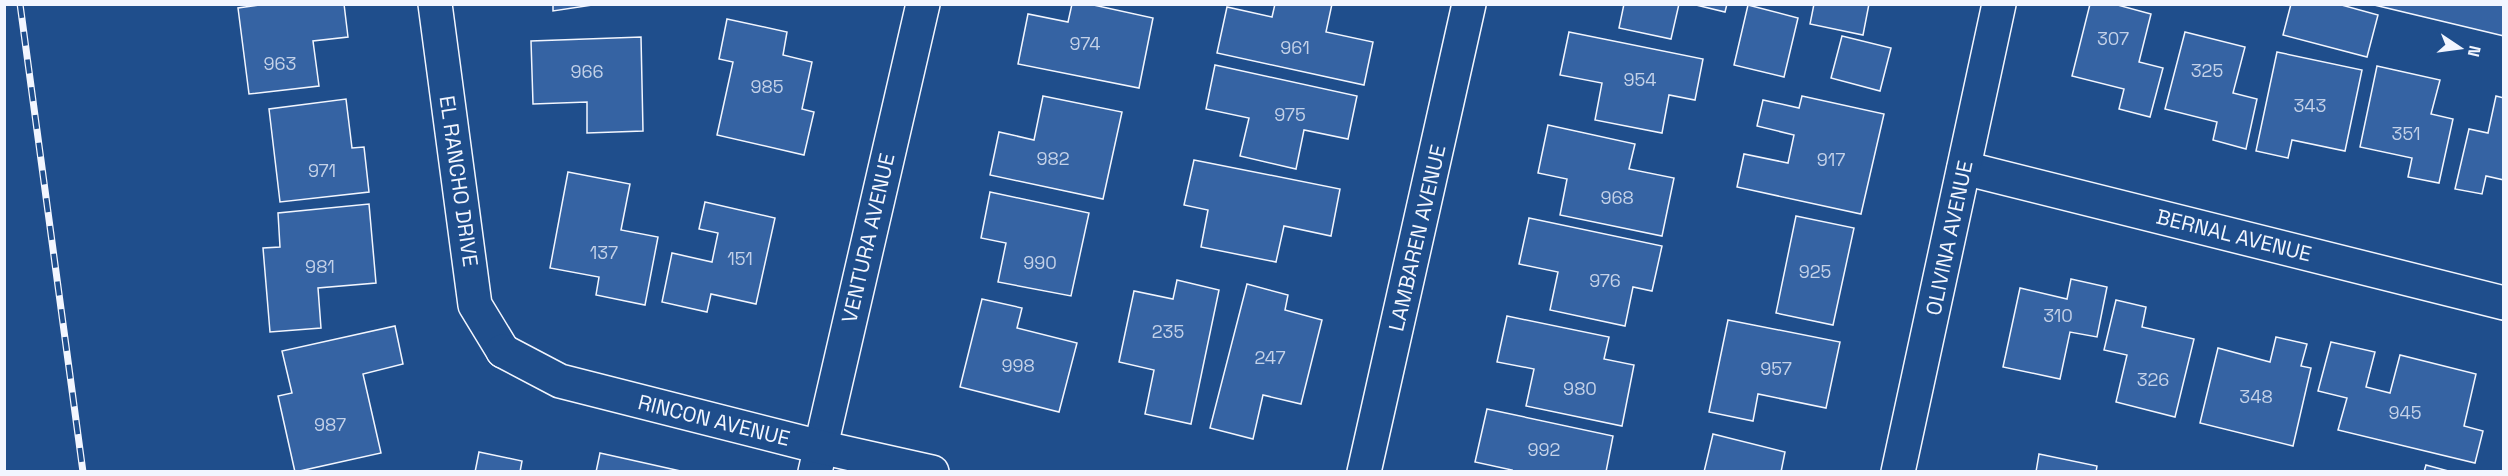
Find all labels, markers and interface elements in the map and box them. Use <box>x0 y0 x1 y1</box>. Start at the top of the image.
north arrow <box>2430 18 2490 78</box>
house number: 307 <box>2097 27 2129 50</box>
house number: 974 <box>1069 32 1101 55</box>
house number: 961 <box>1280 36 1310 59</box>
text: N <box>2463 44 2486 59</box>
house number: 963 <box>264 52 296 75</box>
house number: 325 <box>2191 59 2223 82</box>
house number: 966 <box>570 60 604 83</box>
house number: 954 <box>1623 68 1657 91</box>
house number: 985 <box>750 75 784 98</box>
street label: EL RANCHO DRIVE <box>434 94 484 268</box>
house number: 343 <box>2294 94 2327 117</box>
house number: 975 <box>1274 103 1306 126</box>
house number: 351 <box>2392 122 2420 145</box>
street label: LAMBAREN AVENUE <box>1382 142 1452 334</box>
house number: 982 <box>1036 147 1070 170</box>
house number: 917 <box>1817 148 1845 171</box>
street label: VENTURA AVENUE <box>835 151 901 325</box>
street label: OLIVINA AVENUE <box>1919 158 1979 318</box>
house number: 971 <box>308 159 336 182</box>
house number: 968 <box>1600 186 1634 209</box>
street label: BERNAL AVENUE <box>2154 203 2314 267</box>
house number: 137 <box>590 241 618 264</box>
house number: 151 <box>727 247 753 270</box>
house number: 990 <box>1023 251 1057 274</box>
house number: 981 <box>305 255 335 278</box>
house number: 925 <box>1799 260 1831 283</box>
house number: 976 <box>1589 269 1621 292</box>
house number: 310 <box>2043 304 2073 327</box>
house number: 235 <box>1152 320 1184 343</box>
house number: 247 <box>1254 346 1286 369</box>
house number: 998 <box>1001 354 1035 377</box>
house number: 957 <box>1760 357 1792 380</box>
house number: 326 <box>2137 368 2169 391</box>
house number: 980 <box>1563 377 1597 400</box>
house number: 348 <box>2239 385 2273 408</box>
street label: RINCON AVENUE <box>635 388 793 452</box>
house number: 945 <box>2388 401 2422 424</box>
house number: 987 <box>314 413 346 436</box>
house number: 992 <box>1528 438 1560 461</box>

